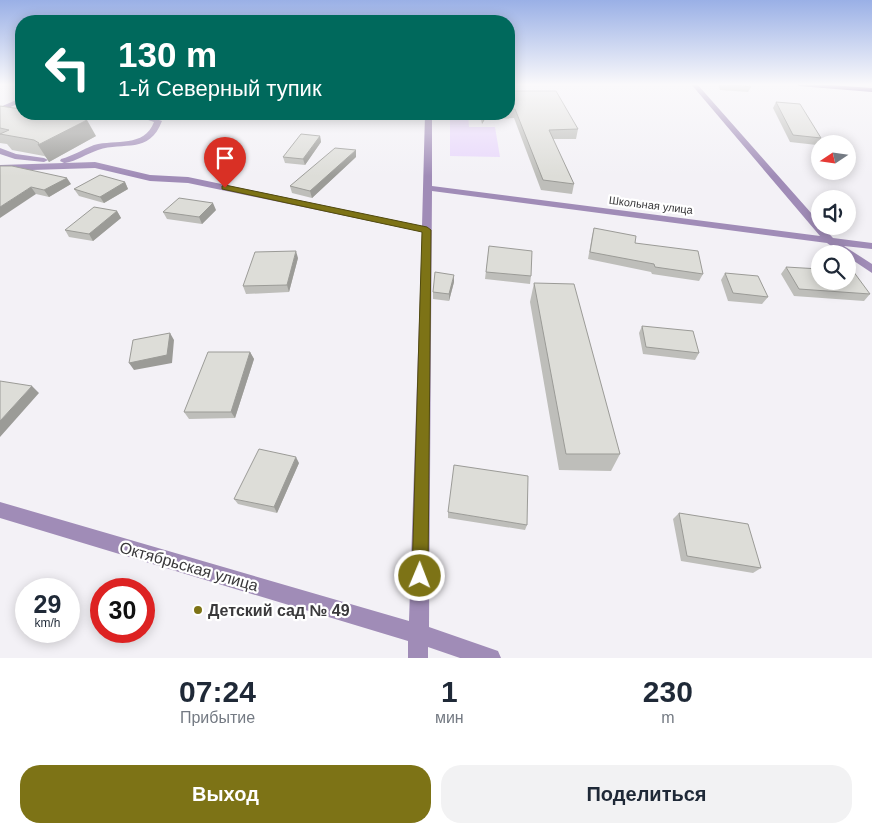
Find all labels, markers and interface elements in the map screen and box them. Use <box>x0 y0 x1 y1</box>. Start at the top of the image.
icon: left <box>35 35 100 100</box>
text: 130 m <box>118 35 217 74</box>
text: 1-й Северный тупик <box>118 76 322 101</box>
north arrow <box>811 135 856 180</box>
map controls <box>811 135 856 290</box>
pin <box>204 137 246 188</box>
icon: arrive <box>211 144 239 172</box>
button: sound <box>811 190 856 235</box>
street label: Школьная улица <box>608 194 695 216</box>
button: search <box>811 245 856 290</box>
street label: Октябрьская улица <box>118 539 260 594</box>
position arrow <box>393 549 445 601</box>
speed limit sign: 30 <box>90 578 155 643</box>
text: 29 <box>34 590 61 618</box>
place label: Детский сад № 49 <box>208 602 350 619</box>
marker: Детский сад № 49 <box>192 604 204 616</box>
text: km/h <box>34 616 61 630</box>
text: 07:24 <box>179 675 256 708</box>
text: 1 <box>441 675 458 708</box>
text: 230 <box>643 675 693 708</box>
text: Прибытие <box>180 709 255 726</box>
text: мин <box>435 709 464 726</box>
text: m <box>661 709 674 726</box>
button: Выход <box>20 765 431 823</box>
button: Поделиться <box>441 765 852 823</box>

